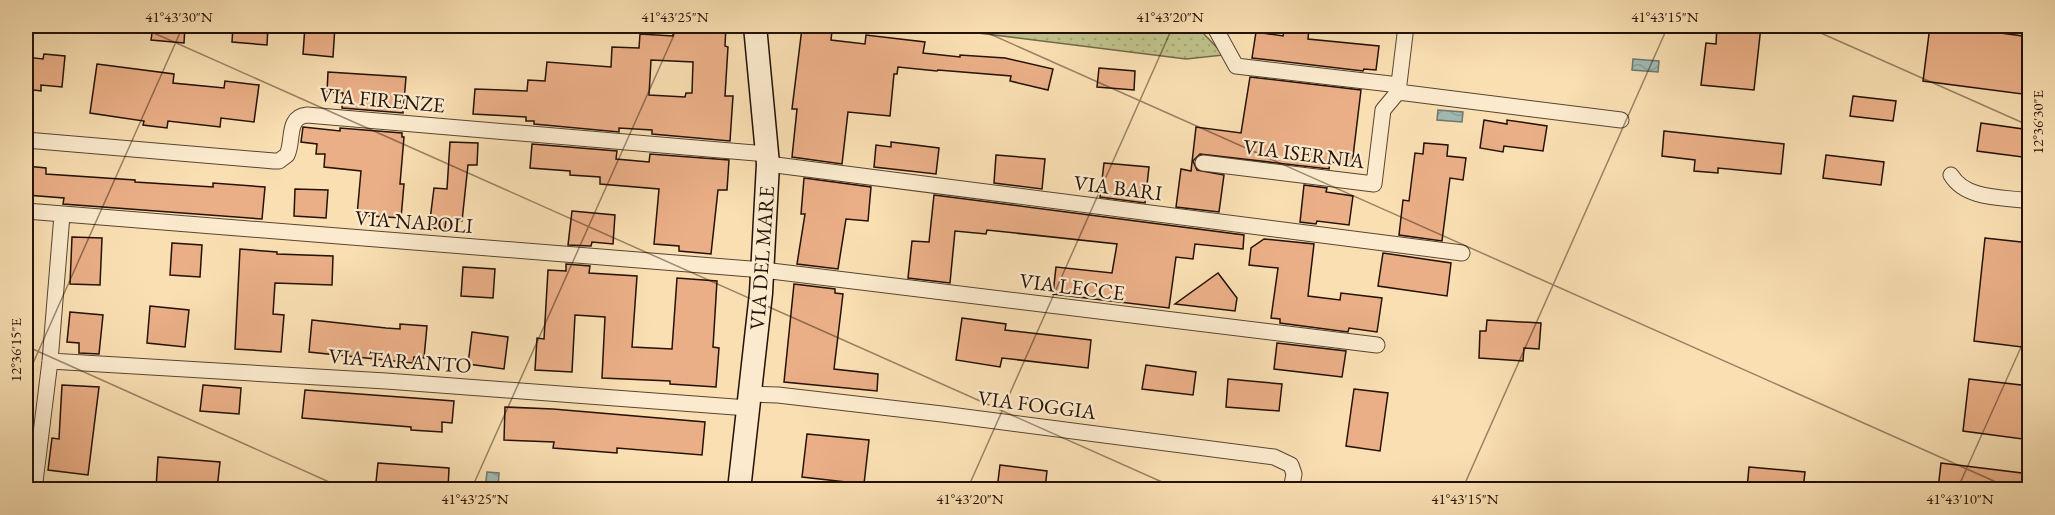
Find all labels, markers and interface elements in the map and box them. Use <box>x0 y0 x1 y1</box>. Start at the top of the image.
text: 41°43'30"N <box>145 7 213 26</box>
text: 41°43'25"N <box>641 7 709 26</box>
text: 41°43'20"N <box>1136 7 1204 26</box>
text: 41°43'15"N <box>1631 7 1699 26</box>
street label: VIA FIRENZE <box>318 81 446 118</box>
text: 12°36'30"E <box>2028 89 2047 154</box>
street label: VIA ISERNIA <box>1242 133 1367 174</box>
street label: VIA BARI <box>1072 169 1164 206</box>
street label: VIA DEL MARE <box>743 185 780 331</box>
street label: VIA NAPOLI <box>354 204 474 239</box>
street label: VIA LECCE <box>1018 267 1126 306</box>
text: 12°36'15"E <box>6 317 25 382</box>
street label: VIA TARANTO <box>328 342 473 379</box>
street label: VIA FOGGIA <box>976 384 1098 425</box>
text: 41°43'25"N <box>441 489 509 508</box>
text: 41°43'20"N <box>936 489 1004 508</box>
text: 41°43'15"N <box>1431 489 1499 508</box>
text: 41°43'10"N <box>1926 489 1994 508</box>

